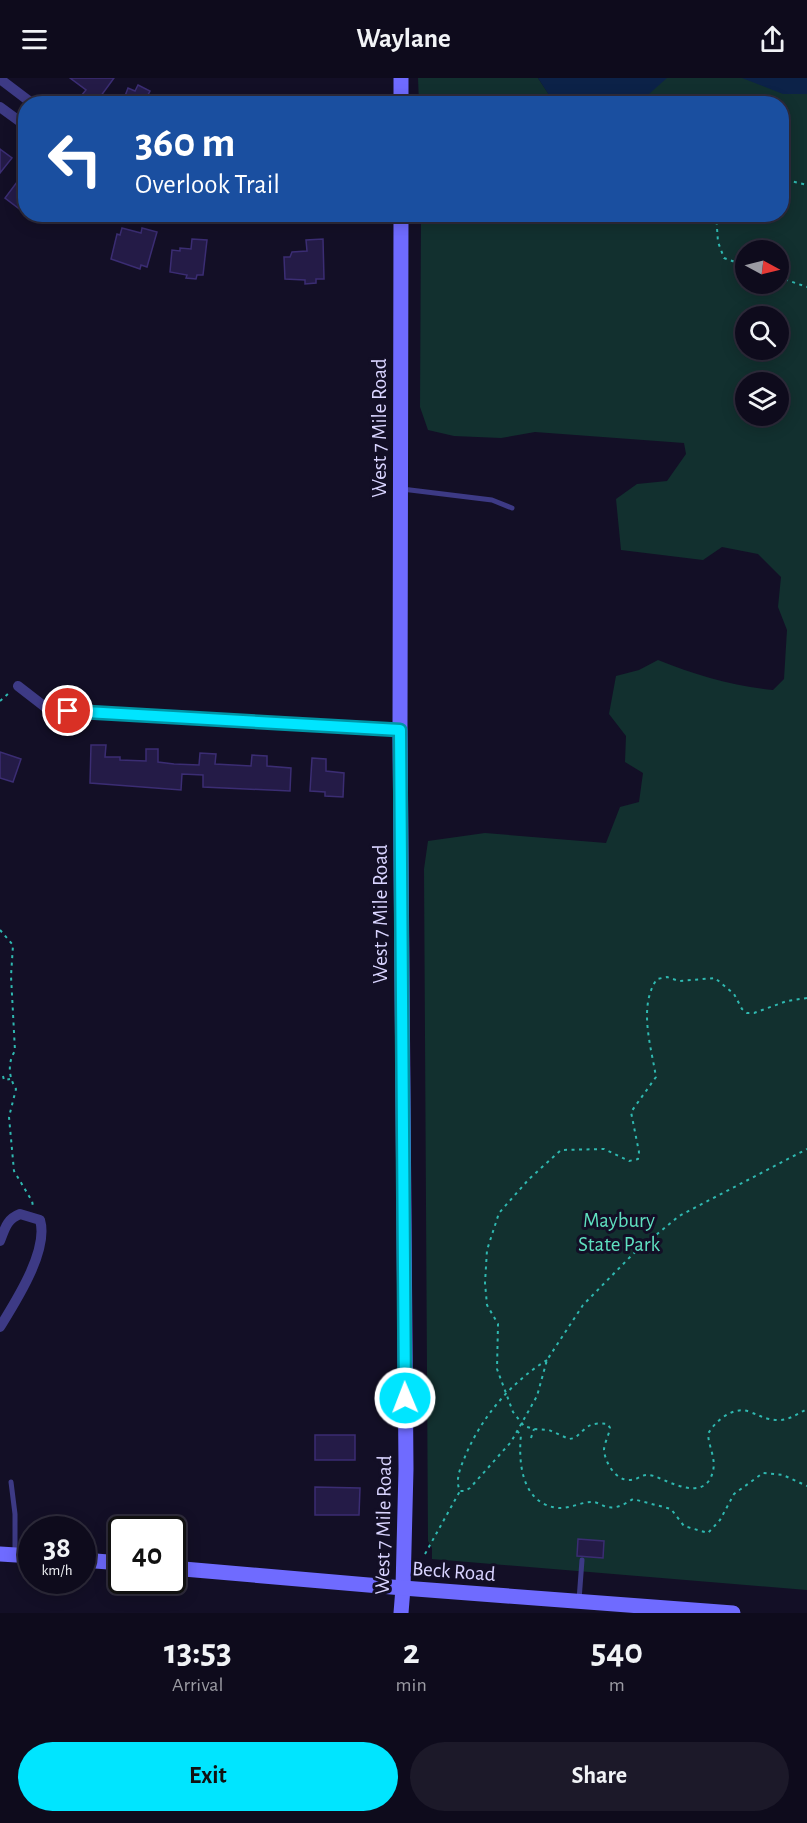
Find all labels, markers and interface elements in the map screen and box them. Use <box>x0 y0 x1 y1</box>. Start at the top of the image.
icon: menu <box>18 23 51 56</box>
icon: share <box>756 23 789 56</box>
text: Waylane <box>356 25 451 52</box>
icon: left <box>36 120 114 198</box>
text: 360 m <box>135 122 236 164</box>
text: Overlook Trail <box>135 171 280 198</box>
north arrow <box>735 240 789 294</box>
map controls <box>735 240 789 426</box>
button: search <box>735 306 789 360</box>
street label: West 7 Mile Road <box>369 358 390 498</box>
button: layers <box>735 372 789 426</box>
pin <box>42 685 93 736</box>
icon: arrive <box>51 694 84 727</box>
street label: West 7 Mile Road <box>370 844 391 984</box>
park label: Maybury State Park <box>578 1210 660 1255</box>
position arrow <box>373 1366 437 1430</box>
street label: West 7 Mile Road <box>372 1455 395 1595</box>
speed limit sign: 40 <box>108 1516 186 1594</box>
text: 38 <box>43 1533 71 1563</box>
street label: Beck Road <box>412 1558 497 1585</box>
text: km/h <box>42 1563 72 1578</box>
text: 13:53 <box>164 1634 232 1670</box>
text: 2 <box>403 1634 420 1670</box>
text: 540 <box>591 1634 643 1670</box>
text: Arrival <box>172 1675 224 1695</box>
text: min <box>396 1675 427 1695</box>
text: m <box>609 1675 625 1695</box>
button: Exit <box>18 1742 398 1811</box>
button: Share <box>410 1742 789 1811</box>

